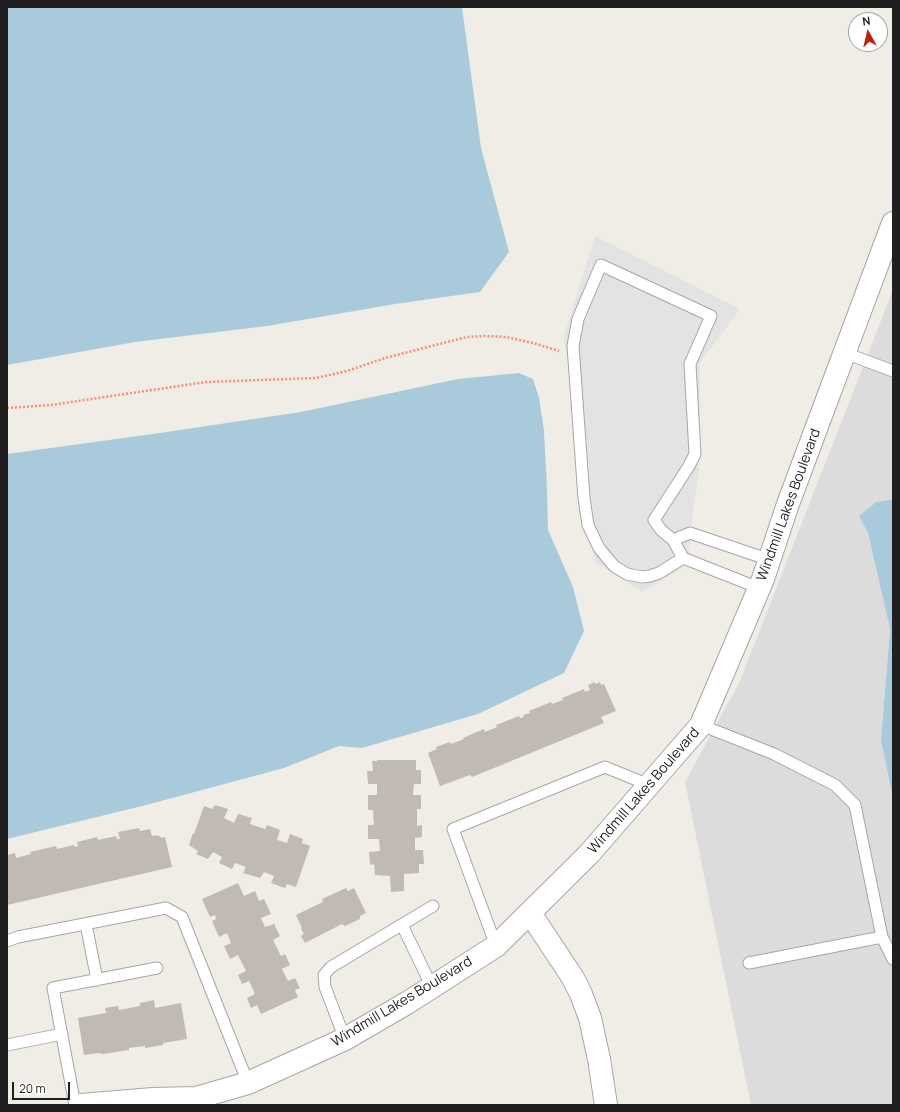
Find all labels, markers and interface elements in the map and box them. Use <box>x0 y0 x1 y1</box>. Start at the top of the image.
north arrow <box>848 12 888 52</box>
text: N <box>861 13 871 29</box>
street label: Windmill Lakes Boulevard <box>754 426 824 584</box>
street label: Windmill Lakes Boulevard <box>585 725 703 857</box>
street label: Windmill Lakes Boulevard <box>329 953 475 1051</box>
scale bar <box>14 1074 72 1100</box>
text: 20 m <box>19 1080 46 1097</box>

